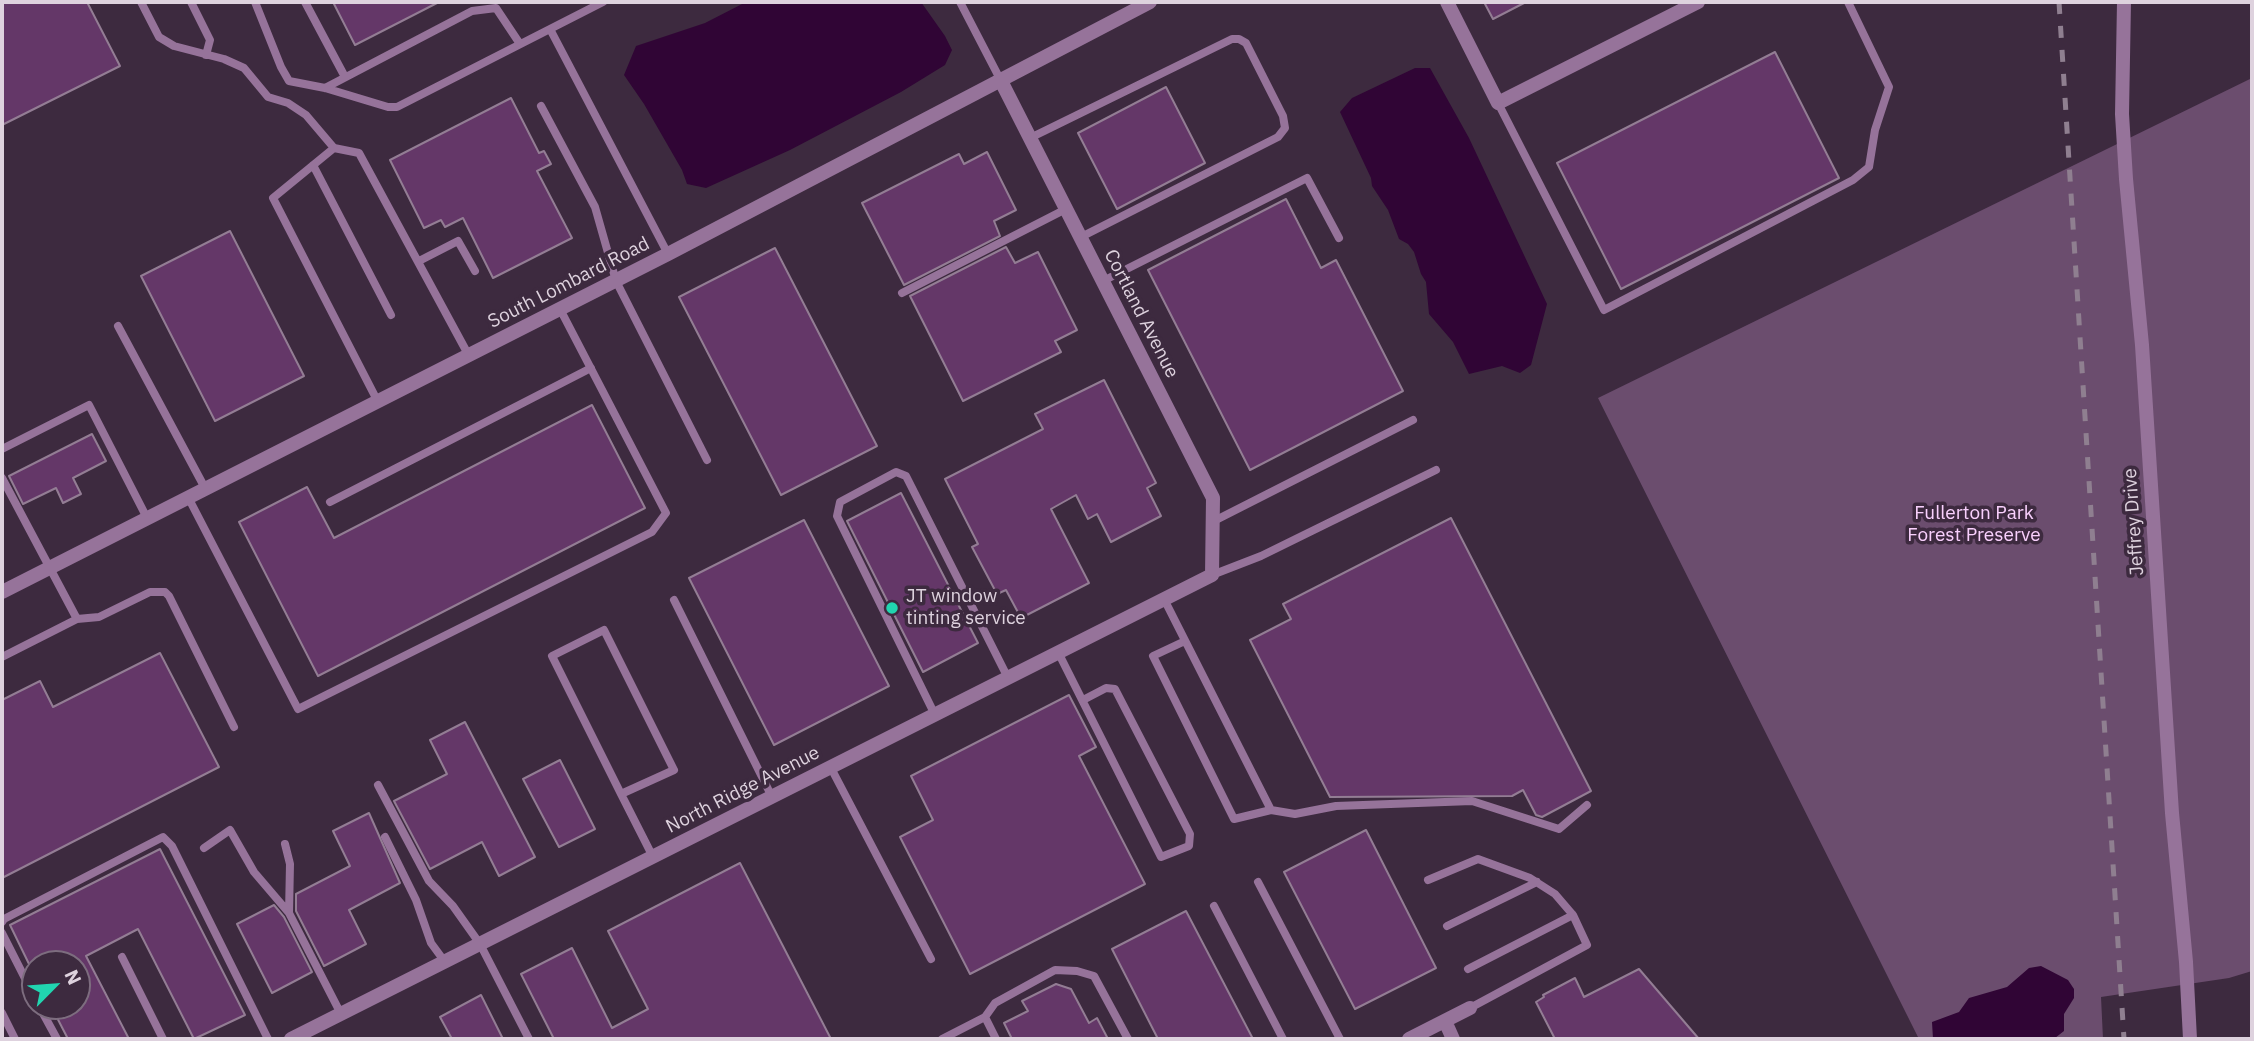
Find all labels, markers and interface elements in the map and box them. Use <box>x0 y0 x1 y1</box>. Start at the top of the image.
street label: South Lombard Road <box>484 232 654 334</box>
street label: Cortland Avenue <box>1099 246 1183 382</box>
street label: Jeffrey Drive <box>2119 467 2149 577</box>
park label: Fullerton Park Forest Preserve <box>1907 503 2041 547</box>
place label: JT window tinting service <box>906 586 1026 630</box>
marker: JT window tinting service <box>884 600 900 616</box>
street label: North Ridge Avenue <box>662 741 824 839</box>
north arrow <box>21 950 91 1020</box>
text: N <box>59 966 87 988</box>

